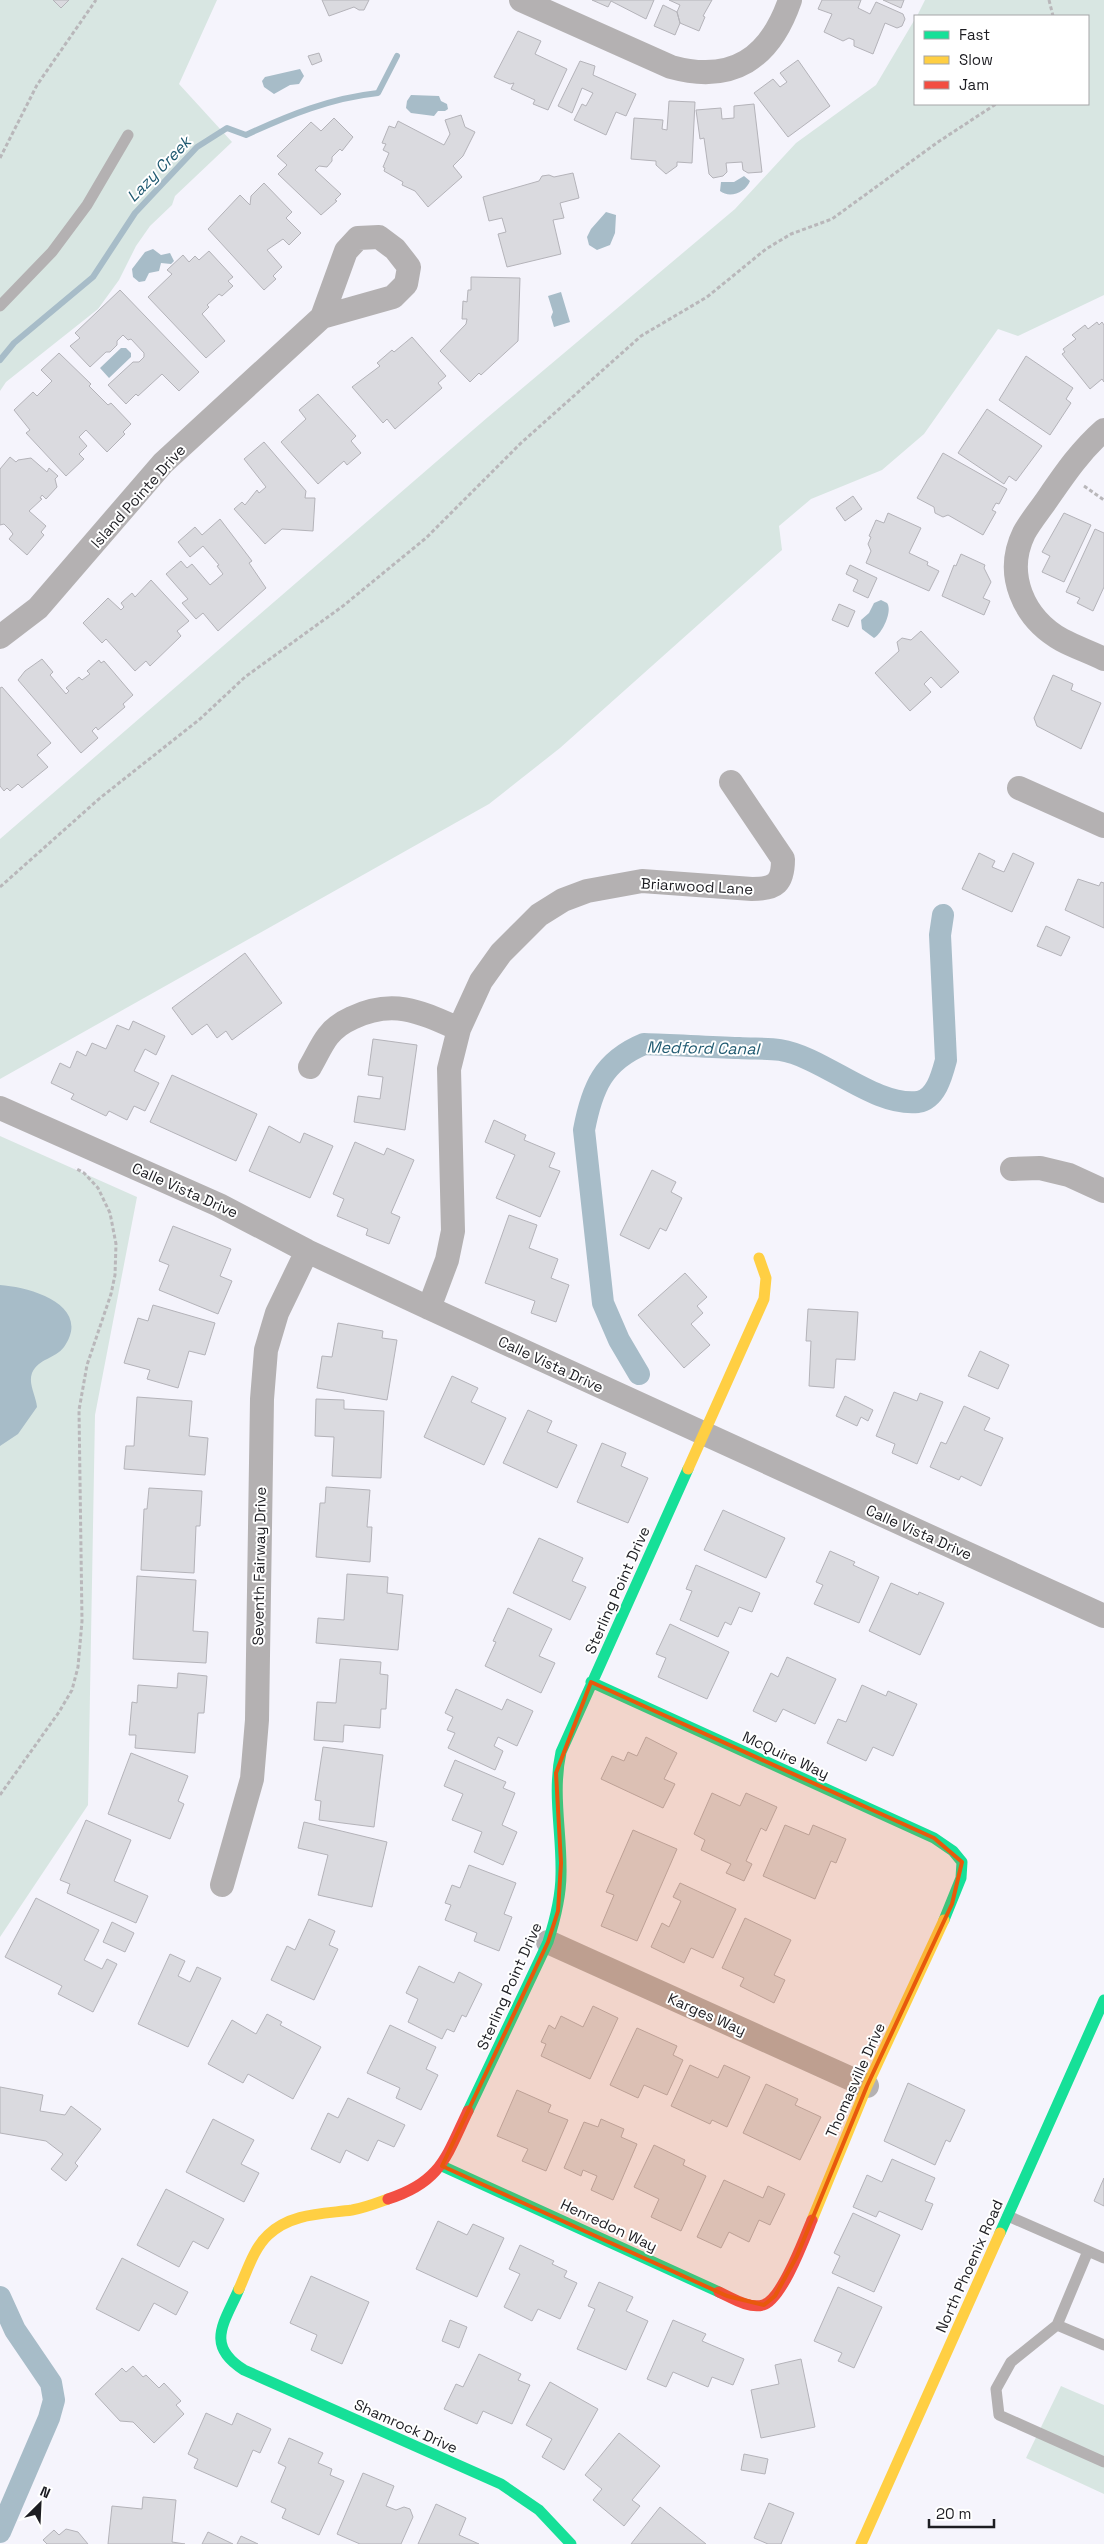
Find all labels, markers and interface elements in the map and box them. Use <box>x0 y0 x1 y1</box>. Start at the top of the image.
legend <box>914 15 1089 105</box>
text: Fast <box>959 25 990 44</box>
text: Slow <box>959 50 993 69</box>
text: Jam <box>959 75 989 94</box>
water label: Lazy Creek <box>122 130 197 206</box>
street label: Island Pointe Drive <box>87 440 189 552</box>
street label: Briarwood Lane <box>640 874 754 898</box>
water label: Medford Canal <box>646 1037 762 1060</box>
street label: Calle Vista Drive <box>129 1158 241 1222</box>
street label: Calle Vista Drive <box>495 1331 607 1397</box>
street label: Seventh Fairway Drive <box>248 1486 270 1645</box>
street label: Calle Vista Drive <box>863 1500 975 1564</box>
street label: Sterling Point Drive <box>580 1523 654 1657</box>
street label: McQuire Way <box>740 1727 832 1783</box>
street label: Sterling Point Drive <box>472 1919 546 2053</box>
street label: Karges Way <box>665 1988 749 2040</box>
street label: Thomasville Drive <box>821 2019 889 2141</box>
street label: Henredon Way <box>558 2194 660 2256</box>
street label: North Phoenix Road <box>931 2197 1007 2335</box>
street label: Shamrock Drive <box>351 2395 461 2457</box>
north arrow <box>15 2479 65 2529</box>
text: N <box>37 2482 53 2502</box>
scale bar <box>929 2496 994 2528</box>
text: 20 m <box>936 2504 971 2523</box>

